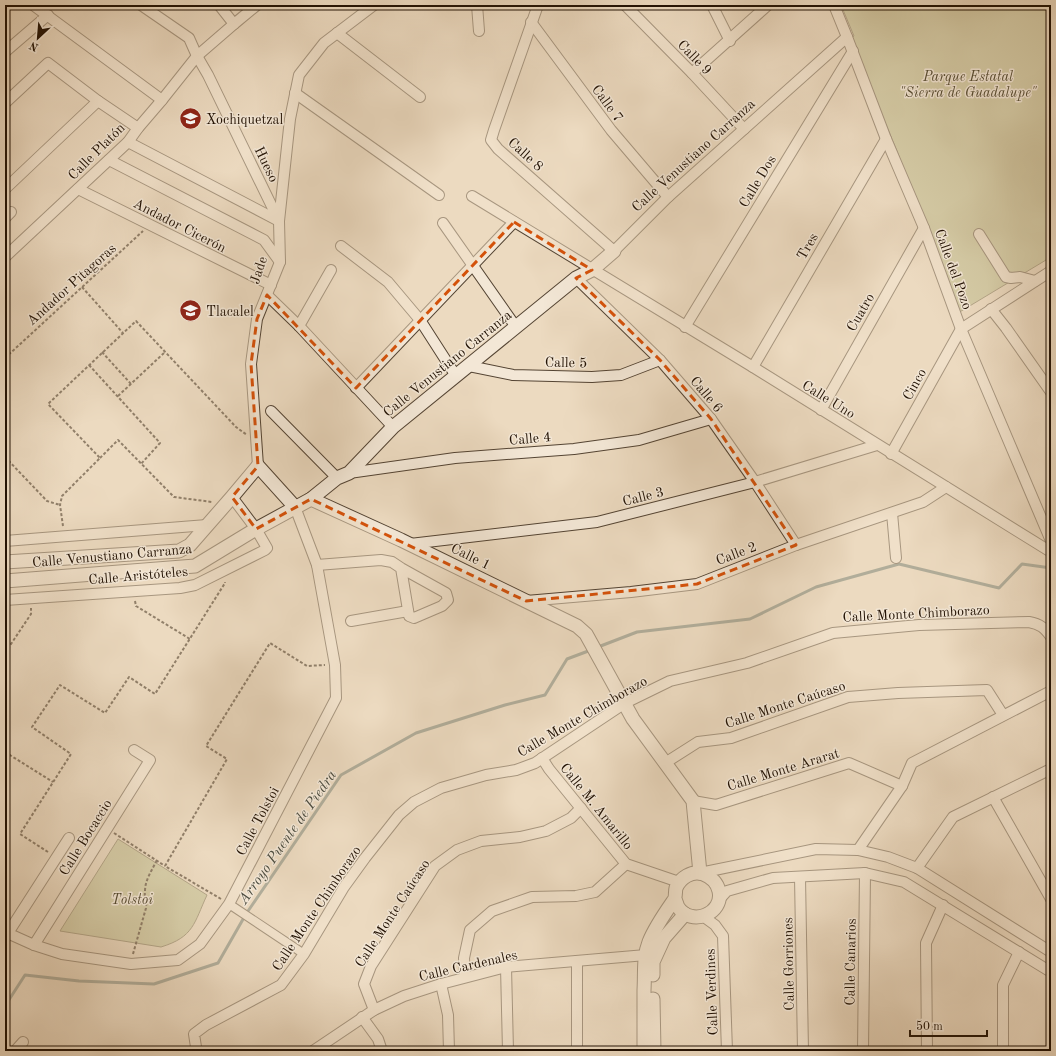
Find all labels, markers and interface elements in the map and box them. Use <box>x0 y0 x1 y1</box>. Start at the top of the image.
north arrow <box>18 18 58 58</box>
street label: Calle 9 <box>675 38 714 78</box>
text: N <box>28 39 40 52</box>
park label: Parque Estatal "Sierra de Guadalupe" <box>900 70 1037 101</box>
street label: Calle 7 <box>589 82 626 125</box>
street label: Calle Venustiano Carranza <box>629 97 758 215</box>
school or university icon: Xochiquetzal <box>177 106 203 132</box>
place label: Xochiquetzal <box>206 113 283 127</box>
street label: Calle Platón <box>66 120 128 183</box>
street label: Calle 8 <box>505 135 546 174</box>
street label: Hueso <box>251 144 281 185</box>
street label: Calle Dos <box>737 153 779 210</box>
street label: Andador Cicerón <box>131 196 229 256</box>
street label: Calle del Pozo <box>932 227 974 311</box>
street label: Tres <box>795 231 821 262</box>
street label: Andador Pitagoras <box>24 241 119 328</box>
street label: Jade <box>248 255 270 286</box>
street label: Cuatro <box>844 291 877 334</box>
school or university icon: Tlacalel <box>177 298 203 324</box>
place label: Tlacalel <box>206 305 254 319</box>
street label: Calle Venustiano Carranza <box>381 308 514 420</box>
street label: Calle 5 <box>545 356 587 370</box>
street label: Cinco <box>901 366 929 403</box>
street label: Calle 6 <box>687 374 725 415</box>
street label: Calle Uno <box>799 378 858 422</box>
street label: Calle 4 <box>508 430 552 448</box>
street label: Calle 3 <box>621 485 665 509</box>
street label: Calle 2 <box>714 540 759 568</box>
street label: Calle 1 <box>448 541 493 572</box>
street label: Calle Venustiano Carranza <box>31 542 193 570</box>
street label: Calle Aristóteles <box>88 565 189 587</box>
street label: Calle Monte Chimborazo <box>842 603 990 625</box>
street label: Calle Monte Chimborazo <box>515 674 650 760</box>
street label: Calle Monte Caúcaso <box>723 679 847 731</box>
street label: Calle Monte Ararat <box>725 746 841 794</box>
street label: Calle M. Amarillo <box>557 761 635 852</box>
water label: Arroyo Puente de Piedra <box>236 768 340 908</box>
street label: Calle Tolstoi <box>234 785 282 858</box>
street label: Calle Bocaccio <box>57 797 115 878</box>
street label: Calle Monte Chimborazo <box>270 843 364 974</box>
street label: Calle Monte Caúcaso <box>353 857 433 970</box>
park label: Tolstoi <box>111 893 153 907</box>
street label: Calle Gorriones <box>781 917 797 1011</box>
street label: Calle Canarios <box>843 918 859 1006</box>
street label: Calle Cardenales <box>418 948 519 984</box>
street label: Calle Verdines <box>703 948 721 1036</box>
scale bar <box>910 1012 987 1038</box>
text: 50 m <box>916 1020 943 1033</box>

